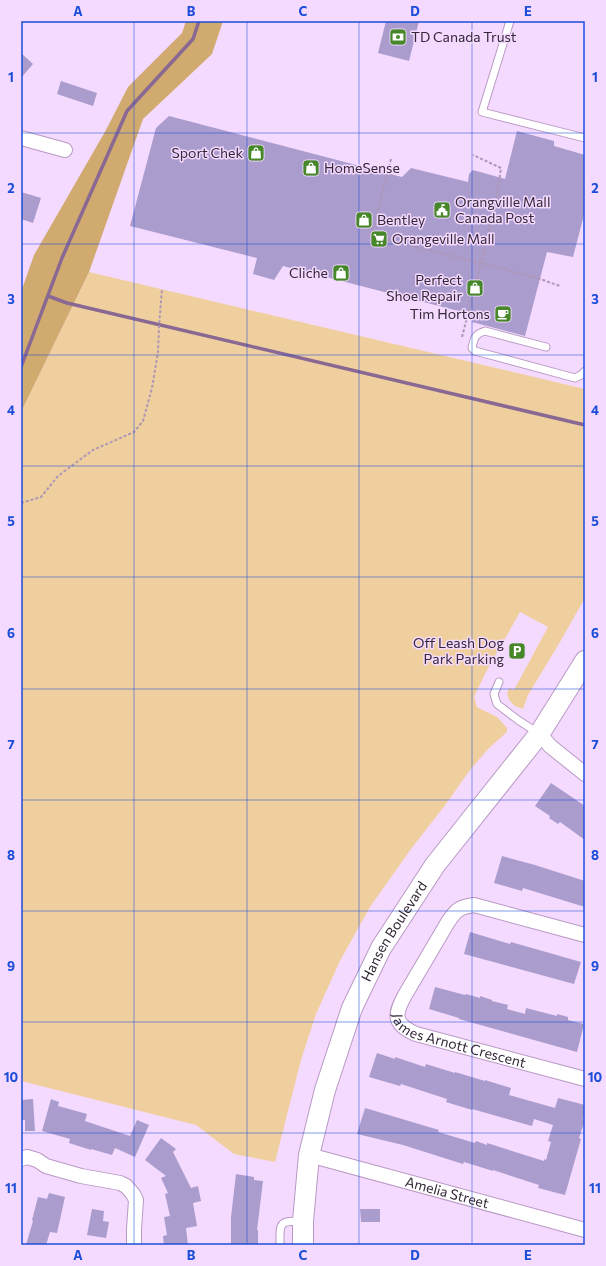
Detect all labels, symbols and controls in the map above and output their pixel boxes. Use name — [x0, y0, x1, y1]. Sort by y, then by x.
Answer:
text: A — [73, 3, 83, 19]
text: B — [187, 3, 196, 19]
text: C — [299, 3, 308, 19]
text: D — [410, 3, 420, 19]
text: E — [524, 3, 532, 19]
bank icon: TD Canada Trust — [388, 27, 408, 47]
place label: TD Canada Trust — [411, 28, 517, 45]
text: 1 — [8, 69, 14, 85]
text: 1 — [592, 69, 598, 85]
shop icon: Sport Chek — [246, 143, 266, 163]
place label: Sport Chek — [172, 144, 243, 161]
shop icon: HomeSense — [301, 158, 321, 178]
place label: HomeSense — [324, 159, 400, 176]
text: 2 — [7, 180, 15, 196]
text: 2 — [591, 180, 599, 196]
place label: Orangville Mall Canada Post — [455, 193, 550, 226]
public building icon: Orangville Mall Canada Post — [432, 200, 452, 220]
shop icon: Bentley — [354, 210, 374, 230]
place label: Bentley — [377, 211, 425, 228]
supermarket icon: Orangeville Mall — [369, 229, 389, 249]
place label: Orangeville Mall — [392, 230, 495, 247]
shop icon: Cliche — [331, 263, 351, 283]
place label: Cliche — [289, 264, 328, 281]
place label: Perfect Shoe Repair — [386, 271, 462, 304]
shop icon: Perfect Shoe Repair — [465, 278, 485, 298]
text: 3 — [7, 291, 15, 307]
text: 3 — [591, 291, 599, 307]
cafe icon: Tim Hortons — [493, 304, 513, 324]
place label: Tim Hortons — [410, 305, 490, 322]
text: 4 — [7, 402, 15, 418]
text: 4 — [591, 402, 599, 418]
text: 5 — [7, 513, 15, 529]
text: 5 — [591, 513, 599, 529]
text: 6 — [7, 625, 15, 641]
text: 6 — [591, 625, 599, 641]
place label: Off Leash Dog Park Parking — [413, 634, 504, 667]
parking icon: Off Leash Dog Park Parking — [507, 641, 527, 661]
text: 7 — [7, 736, 15, 752]
text: 7 — [591, 736, 599, 752]
text: 8 — [7, 847, 15, 863]
text: 8 — [591, 847, 599, 863]
street label: Hansen Boulevard — [357, 878, 430, 984]
text: 9 — [7, 958, 15, 974]
text: 9 — [591, 958, 599, 974]
street label: James Arnott Crescent — [389, 1014, 528, 1071]
text: 10 — [4, 1069, 19, 1085]
text: 10 — [588, 1069, 603, 1085]
street label: Amelia Street — [403, 1173, 491, 1212]
text: 11 — [5, 1180, 17, 1196]
text: 11 — [589, 1180, 601, 1196]
text: A — [73, 1247, 83, 1263]
text: B — [187, 1247, 196, 1263]
text: C — [299, 1247, 308, 1263]
text: D — [410, 1247, 420, 1263]
text: E — [524, 1247, 532, 1263]

